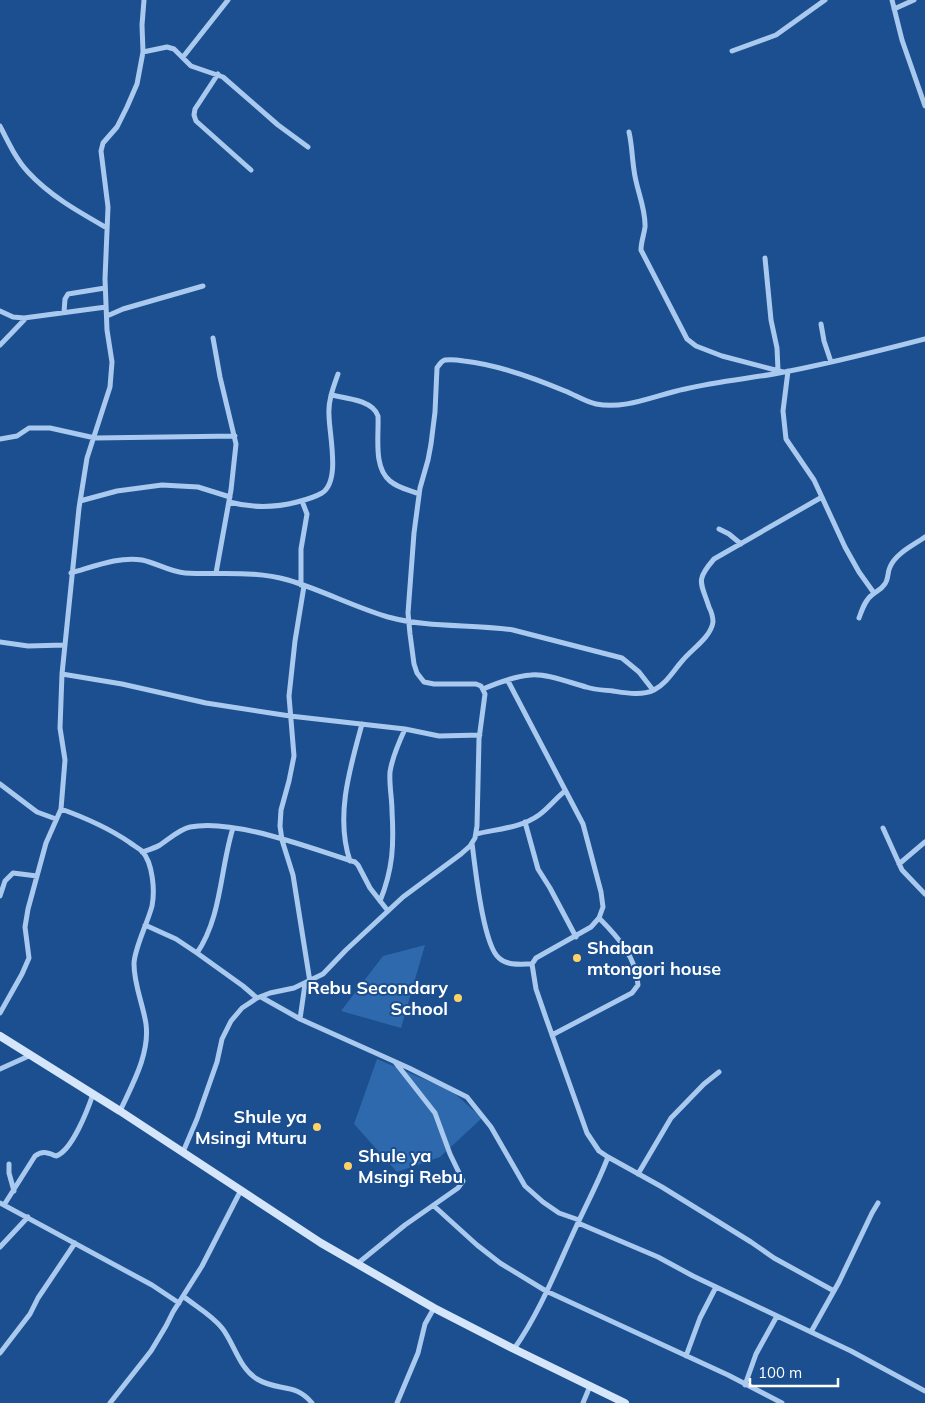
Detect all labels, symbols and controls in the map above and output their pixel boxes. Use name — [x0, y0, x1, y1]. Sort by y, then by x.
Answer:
place label: Shaban mtongori house — [587, 936, 721, 980]
marker: Shaban mtongori house — [571, 952, 583, 964]
place label: Rebu Secondary School — [307, 976, 448, 1020]
marker: Rebu Secondary School — [452, 992, 464, 1004]
place label: Shule ya Msingi Mturu — [195, 1105, 307, 1149]
marker: Shule ya Msingi Mturu — [311, 1121, 323, 1133]
place label: Shule ya Msingi Rebu — [358, 1144, 463, 1188]
marker: Shule ya Msingi Rebu — [342, 1160, 354, 1172]
scale bar — [750, 1356, 838, 1388]
text: 100 m — [758, 1363, 802, 1382]

